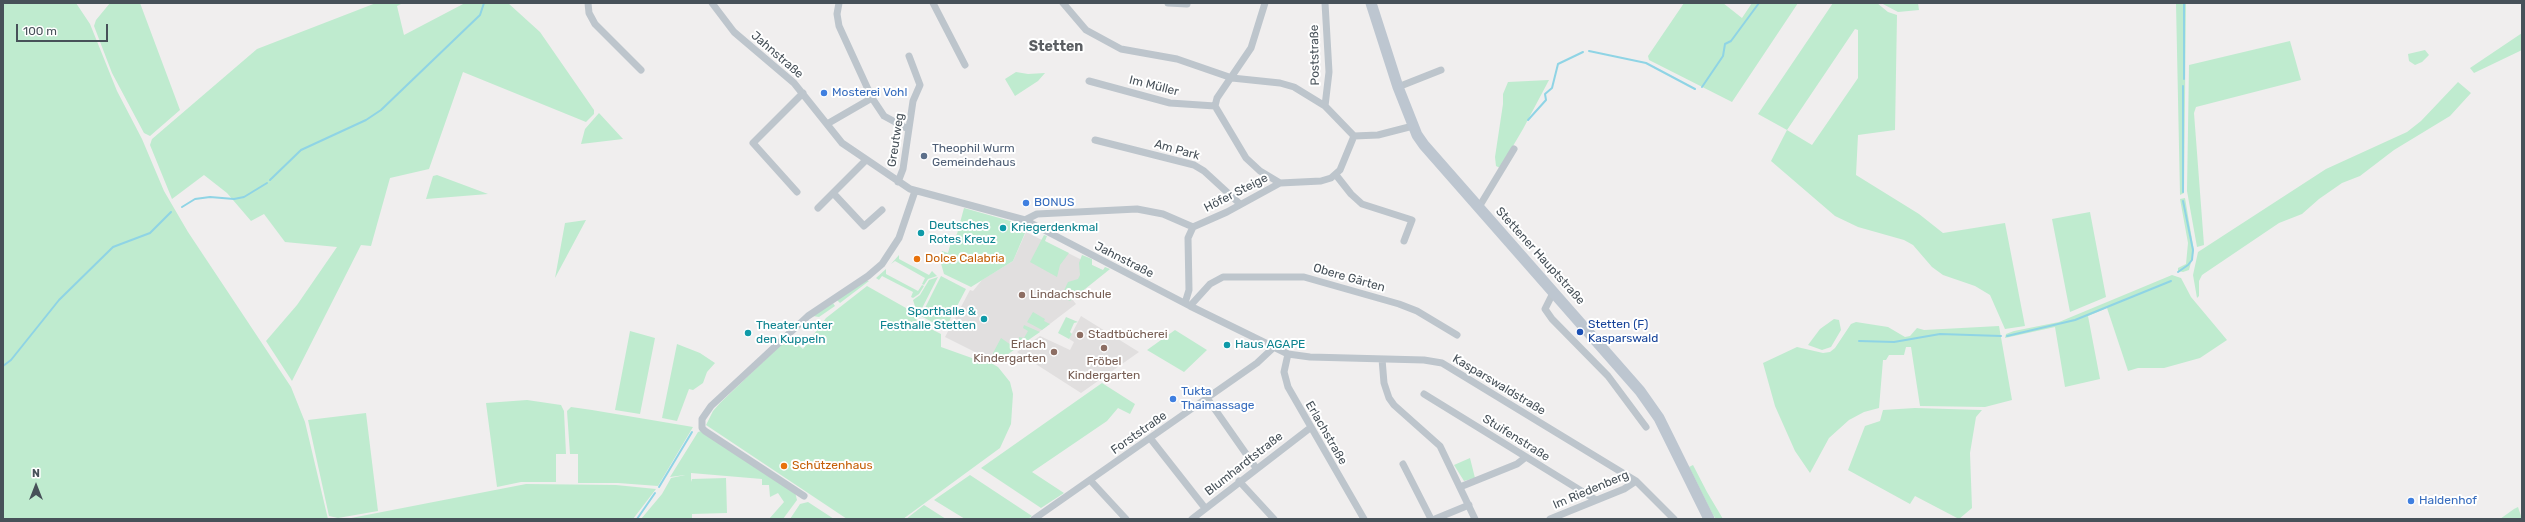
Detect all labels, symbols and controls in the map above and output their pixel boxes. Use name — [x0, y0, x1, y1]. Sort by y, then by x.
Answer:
scale bar — [18, 16, 110, 42]
text: 100 m — [23, 24, 57, 38]
street label: Poststraße — [1307, 24, 1323, 86]
street label: Jahnstraße — [748, 28, 806, 82]
district label: Stetten — [1029, 39, 1083, 55]
street label: Im Müller — [1128, 73, 1180, 99]
place label: Mosterei Vohl — [832, 86, 907, 100]
marker: Mosterei Vohl — [819, 88, 829, 98]
street label: Greutweg — [885, 112, 907, 168]
street label: Am Park — [1153, 137, 1201, 163]
place label: Theophil Wurm Gemeindehaus — [932, 142, 1016, 170]
marker: Theophil Wurm Gemeindehaus — [919, 151, 929, 161]
street label: Höfer Steige — [1202, 171, 1270, 215]
place label: BONUS — [1034, 196, 1074, 210]
marker: BONUS — [1021, 198, 1031, 208]
street label: Stettener Hauptstraße — [1492, 204, 1588, 308]
place label: Deutsches Rotes Kreuz — [929, 219, 996, 247]
place label: Kriegerdenkmal — [1011, 221, 1098, 235]
marker: Kriegerdenkmal — [998, 223, 1008, 233]
marker: Deutsches Rotes Kreuz — [916, 228, 926, 238]
street label: Jahnstraße — [1092, 239, 1156, 281]
place label: Dolce Calabria — [925, 252, 1005, 266]
marker: Dolce Calabria — [912, 254, 922, 264]
street label: Obere Gärten — [1311, 261, 1387, 295]
place label: Lindachschule — [1030, 288, 1112, 302]
marker: Lindachschule — [1017, 290, 1027, 300]
place label: Sporthalle & Festhalle Stetten — [880, 305, 976, 333]
marker: Sporthalle & Festhalle Stetten — [979, 314, 989, 324]
place label: Stetten (F) Kasparswald — [1588, 318, 1658, 346]
place label: Theater unter den Kuppeln — [756, 319, 833, 347]
marker: Stetten (F) Kasparswald — [1575, 327, 1585, 337]
marker: Theater unter den Kuppeln — [743, 328, 753, 338]
place label: Stadtbücherei — [1088, 328, 1168, 342]
marker: Stadtbücherei — [1075, 330, 1085, 340]
place label: Erlach Kindergarten — [973, 338, 1046, 366]
place label: Haus AGAPE — [1235, 338, 1305, 352]
marker: Haus AGAPE — [1222, 340, 1232, 350]
marker: Fröbel Kindergarten — [1099, 343, 1109, 353]
marker: Erlach Kindergarten — [1049, 347, 1059, 357]
street label: Kasparswaldstraße — [1450, 352, 1548, 418]
place label: Fröbel Kindergarten — [1068, 355, 1140, 383]
place label: Tukta Thaimassage — [1181, 385, 1255, 413]
marker: Tukta Thaimassage — [1168, 394, 1178, 404]
street label: Erlachstraße — [1302, 399, 1350, 467]
street label: Forststraße — [1108, 409, 1170, 457]
street label: Stuifenstraße — [1480, 412, 1552, 464]
street label: Blumhardtstraße — [1202, 429, 1286, 499]
place label: Schützenhaus — [792, 459, 873, 473]
marker: Schützenhaus — [779, 461, 789, 471]
north arrow — [16, 466, 56, 506]
text: N — [32, 467, 40, 480]
street label: Im Riedenberg — [1551, 468, 1631, 512]
place label: Haldenhof — [2419, 494, 2477, 508]
marker: Haldenhof — [2406, 496, 2416, 506]

